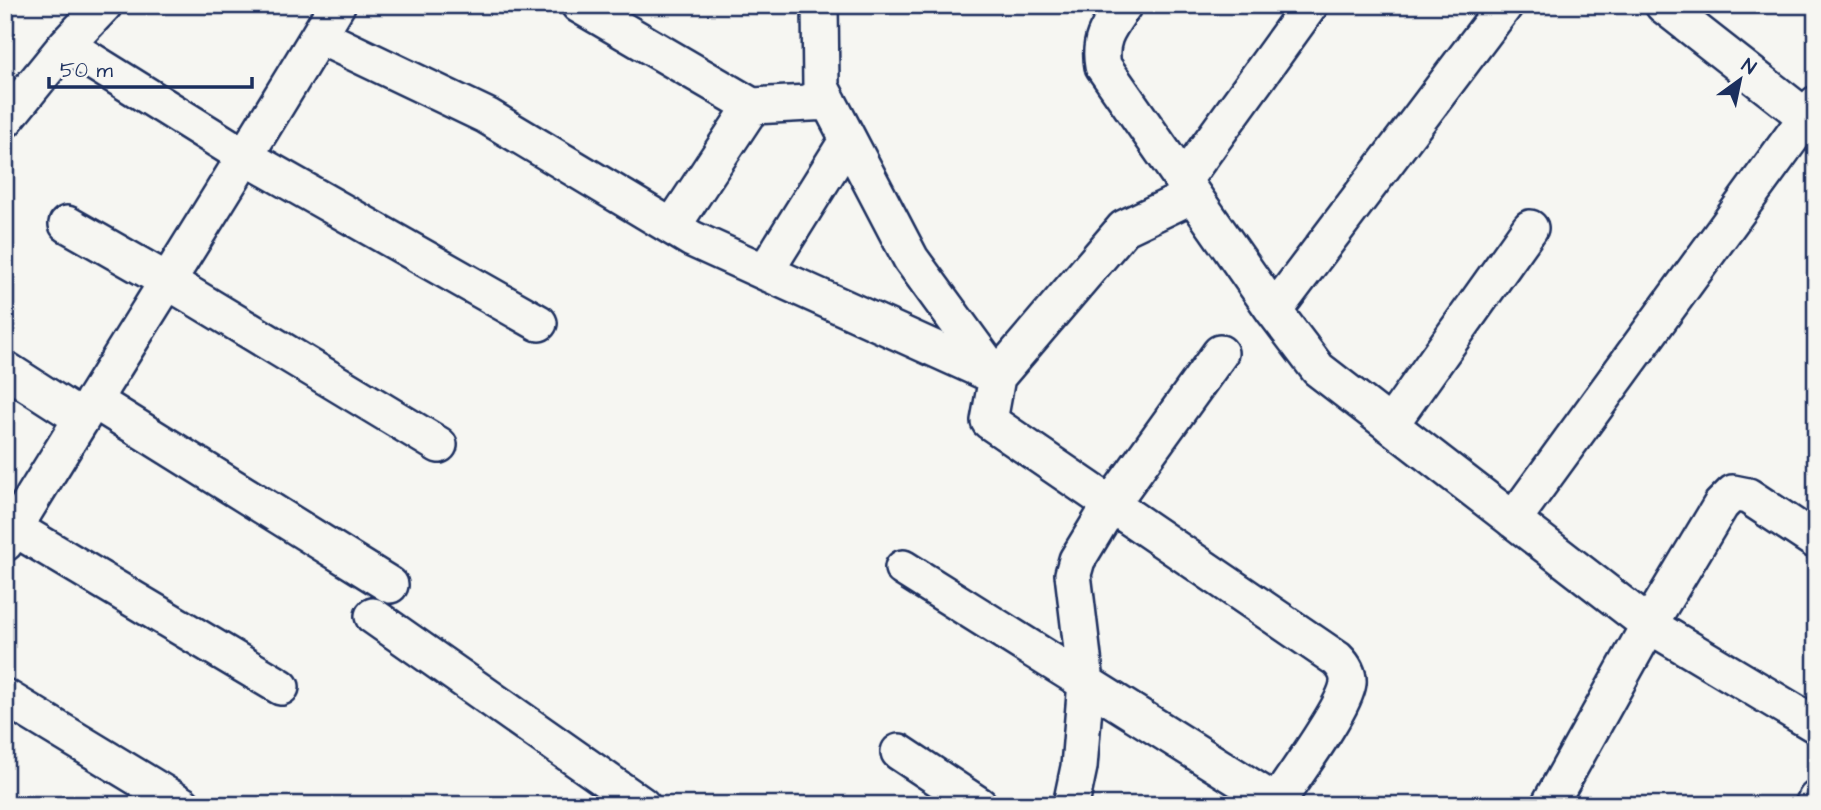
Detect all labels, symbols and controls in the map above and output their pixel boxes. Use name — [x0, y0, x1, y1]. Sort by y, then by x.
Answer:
scale bar — [49, 46, 252, 90]
north arrow — [1706, 46, 1776, 116]
text: N — [1736, 52, 1761, 82]
text: 50 m — [60, 56, 114, 85]

